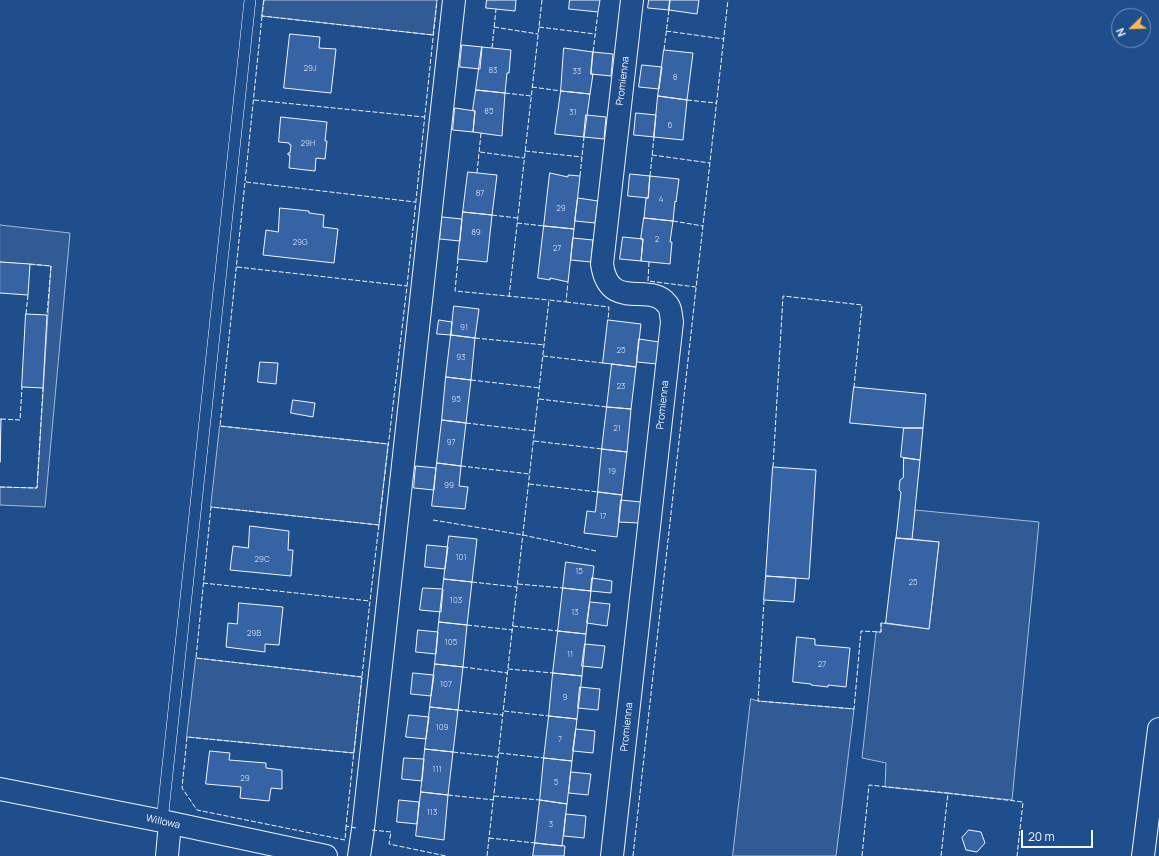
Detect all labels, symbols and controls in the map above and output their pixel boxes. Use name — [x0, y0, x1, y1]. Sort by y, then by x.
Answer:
north arrow — [1111, 8, 1151, 48]
text: N — [1112, 26, 1129, 39]
street label: Promienna — [614, 56, 632, 106]
house number: 29J — [303, 64, 317, 74]
house number: 83 — [488, 66, 498, 76]
house number: 33 — [573, 67, 581, 77]
house number: 8 — [673, 73, 677, 83]
house number: 85 — [484, 107, 494, 117]
house number: 31 — [569, 108, 577, 118]
house number: 6 — [668, 121, 672, 131]
house number: 29H — [301, 139, 315, 149]
house number: 87 — [476, 189, 484, 199]
house number: 4 — [659, 195, 663, 205]
house number: 29 — [556, 204, 566, 214]
house number: 89 — [471, 228, 481, 238]
house number: 2 — [655, 235, 659, 245]
house number: 29G — [292, 238, 308, 248]
house number: 27 — [553, 244, 561, 254]
house number: 91 — [460, 323, 468, 333]
house number: 25 — [616, 346, 626, 356]
house number: 93 — [456, 353, 466, 363]
street label: Promienna — [654, 380, 672, 430]
house number: 23 — [617, 382, 625, 392]
house number: 95 — [451, 395, 461, 405]
house number: 21 — [613, 424, 621, 434]
house number: 97 — [447, 438, 455, 448]
house number: 19 — [608, 467, 616, 477]
house number: 99 — [444, 481, 454, 491]
house number: 17 — [599, 512, 607, 522]
house number: 101 — [455, 553, 467, 563]
house number: 29C — [254, 555, 270, 565]
house number: 15 — [575, 567, 583, 577]
house number: 25 — [908, 578, 918, 588]
house number: 103 — [450, 596, 462, 606]
house number: 13 — [571, 608, 579, 618]
house number: 29B — [247, 629, 261, 639]
house number: 105 — [445, 638, 457, 648]
house number: 11 — [567, 650, 573, 660]
house number: 27 — [818, 660, 826, 670]
house number: 107 — [440, 680, 452, 690]
house number: 9 — [563, 693, 567, 703]
street label: Promienna — [618, 702, 636, 752]
house number: 109 — [436, 723, 448, 733]
house number: 7 — [558, 735, 562, 745]
house number: 111 — [432, 765, 442, 775]
house number: 29 — [240, 774, 250, 784]
house number: 5 — [554, 778, 558, 788]
house number: 113 — [427, 808, 437, 818]
street label: Willowa — [145, 813, 181, 831]
house number: 3 — [549, 820, 553, 830]
scale bar — [1023, 822, 1095, 848]
text: 20 m — [1028, 828, 1055, 845]

